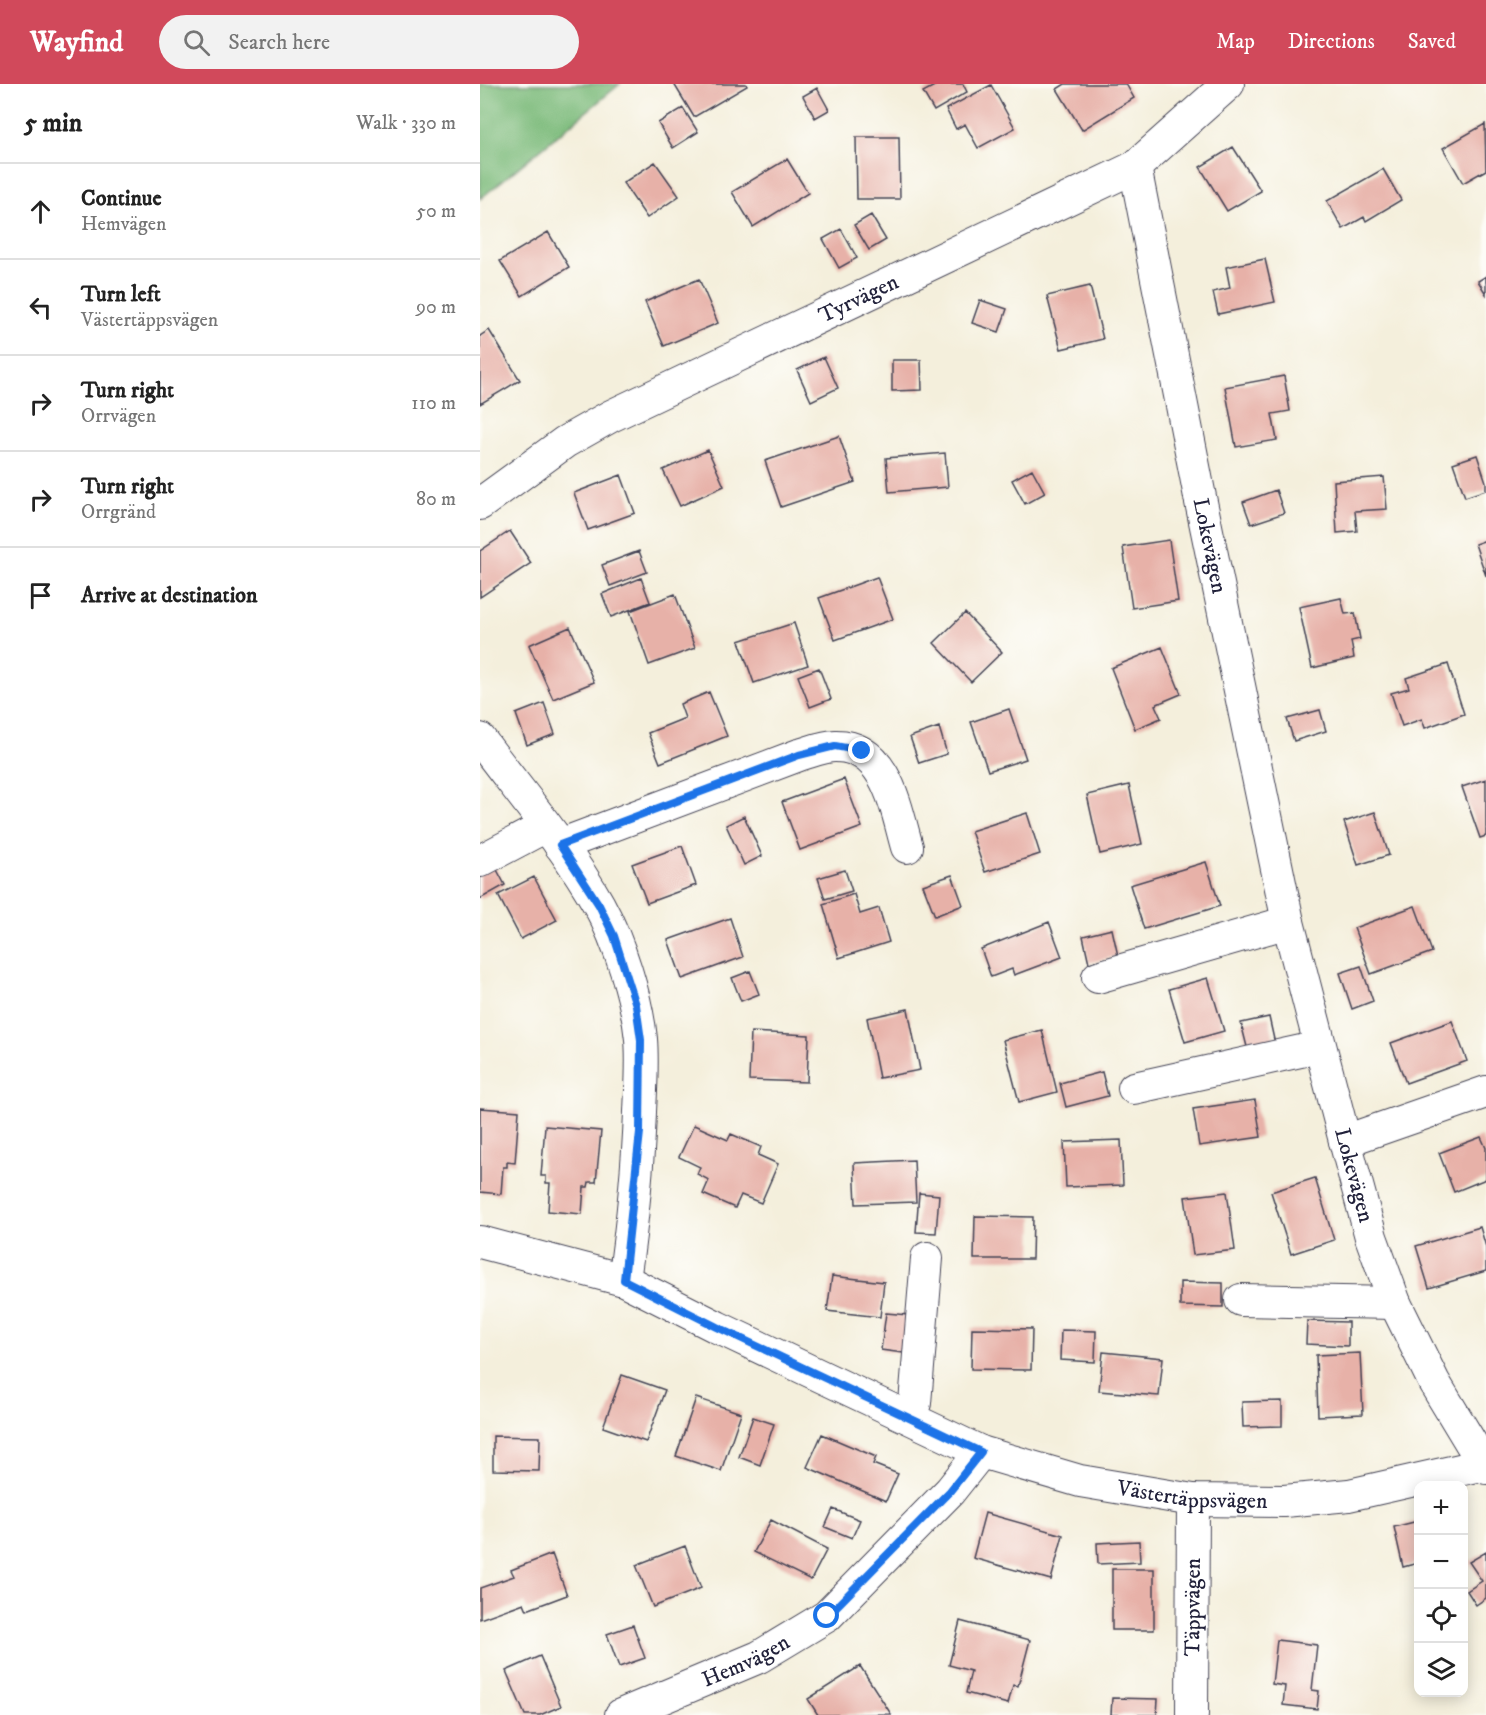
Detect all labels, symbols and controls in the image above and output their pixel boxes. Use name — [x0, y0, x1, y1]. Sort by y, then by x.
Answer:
search box — [159, 15, 579, 69]
text: Wayfind — [30, 25, 123, 60]
icon: search — [180, 26, 213, 59]
text: Search here — [228, 29, 330, 56]
text: Map — [1216, 29, 1255, 55]
text: Directions — [1288, 29, 1375, 55]
text: Saved — [1408, 29, 1456, 55]
text: 5 min — [24, 107, 82, 140]
text: Walk · 330 m — [356, 111, 456, 136]
text: Continue — [81, 185, 162, 212]
icon: ahead — [24, 195, 57, 228]
text: 50 m — [416, 199, 456, 224]
text: Hemvägen — [81, 212, 166, 237]
street label: Tyrvägen — [814, 268, 903, 329]
text: Turn left — [81, 281, 161, 308]
icon: left — [24, 291, 57, 324]
text: 90 m — [416, 295, 456, 320]
text: Västertäppsvägen — [81, 308, 218, 333]
text: Turn right — [81, 377, 174, 404]
icon: right — [24, 387, 57, 420]
text: 110 m — [411, 391, 456, 416]
text: Orrvägen — [81, 404, 156, 429]
text: Turn right — [81, 473, 174, 500]
icon: right — [24, 483, 57, 516]
text: 80 m — [416, 487, 456, 512]
street label: Lokevägen — [1187, 496, 1233, 596]
text: Orrgränd — [81, 500, 156, 525]
icon: arrive — [24, 579, 57, 612]
text: Arrive at destination — [81, 582, 258, 609]
route end — [848, 737, 874, 763]
street label: Lokevägen — [1329, 1125, 1380, 1226]
street label: Västertäppsvägen — [1114, 1474, 1268, 1514]
map controls — [1414, 1481, 1468, 1697]
button: + — [1414, 1481, 1468, 1535]
button: − — [1414, 1535, 1468, 1589]
street label: Täppvägen — [1179, 1557, 1206, 1656]
button: locate — [1414, 1589, 1468, 1643]
route start — [813, 1602, 839, 1628]
street label: Hemvägen — [698, 1628, 795, 1693]
button: layers — [1414, 1643, 1468, 1697]

